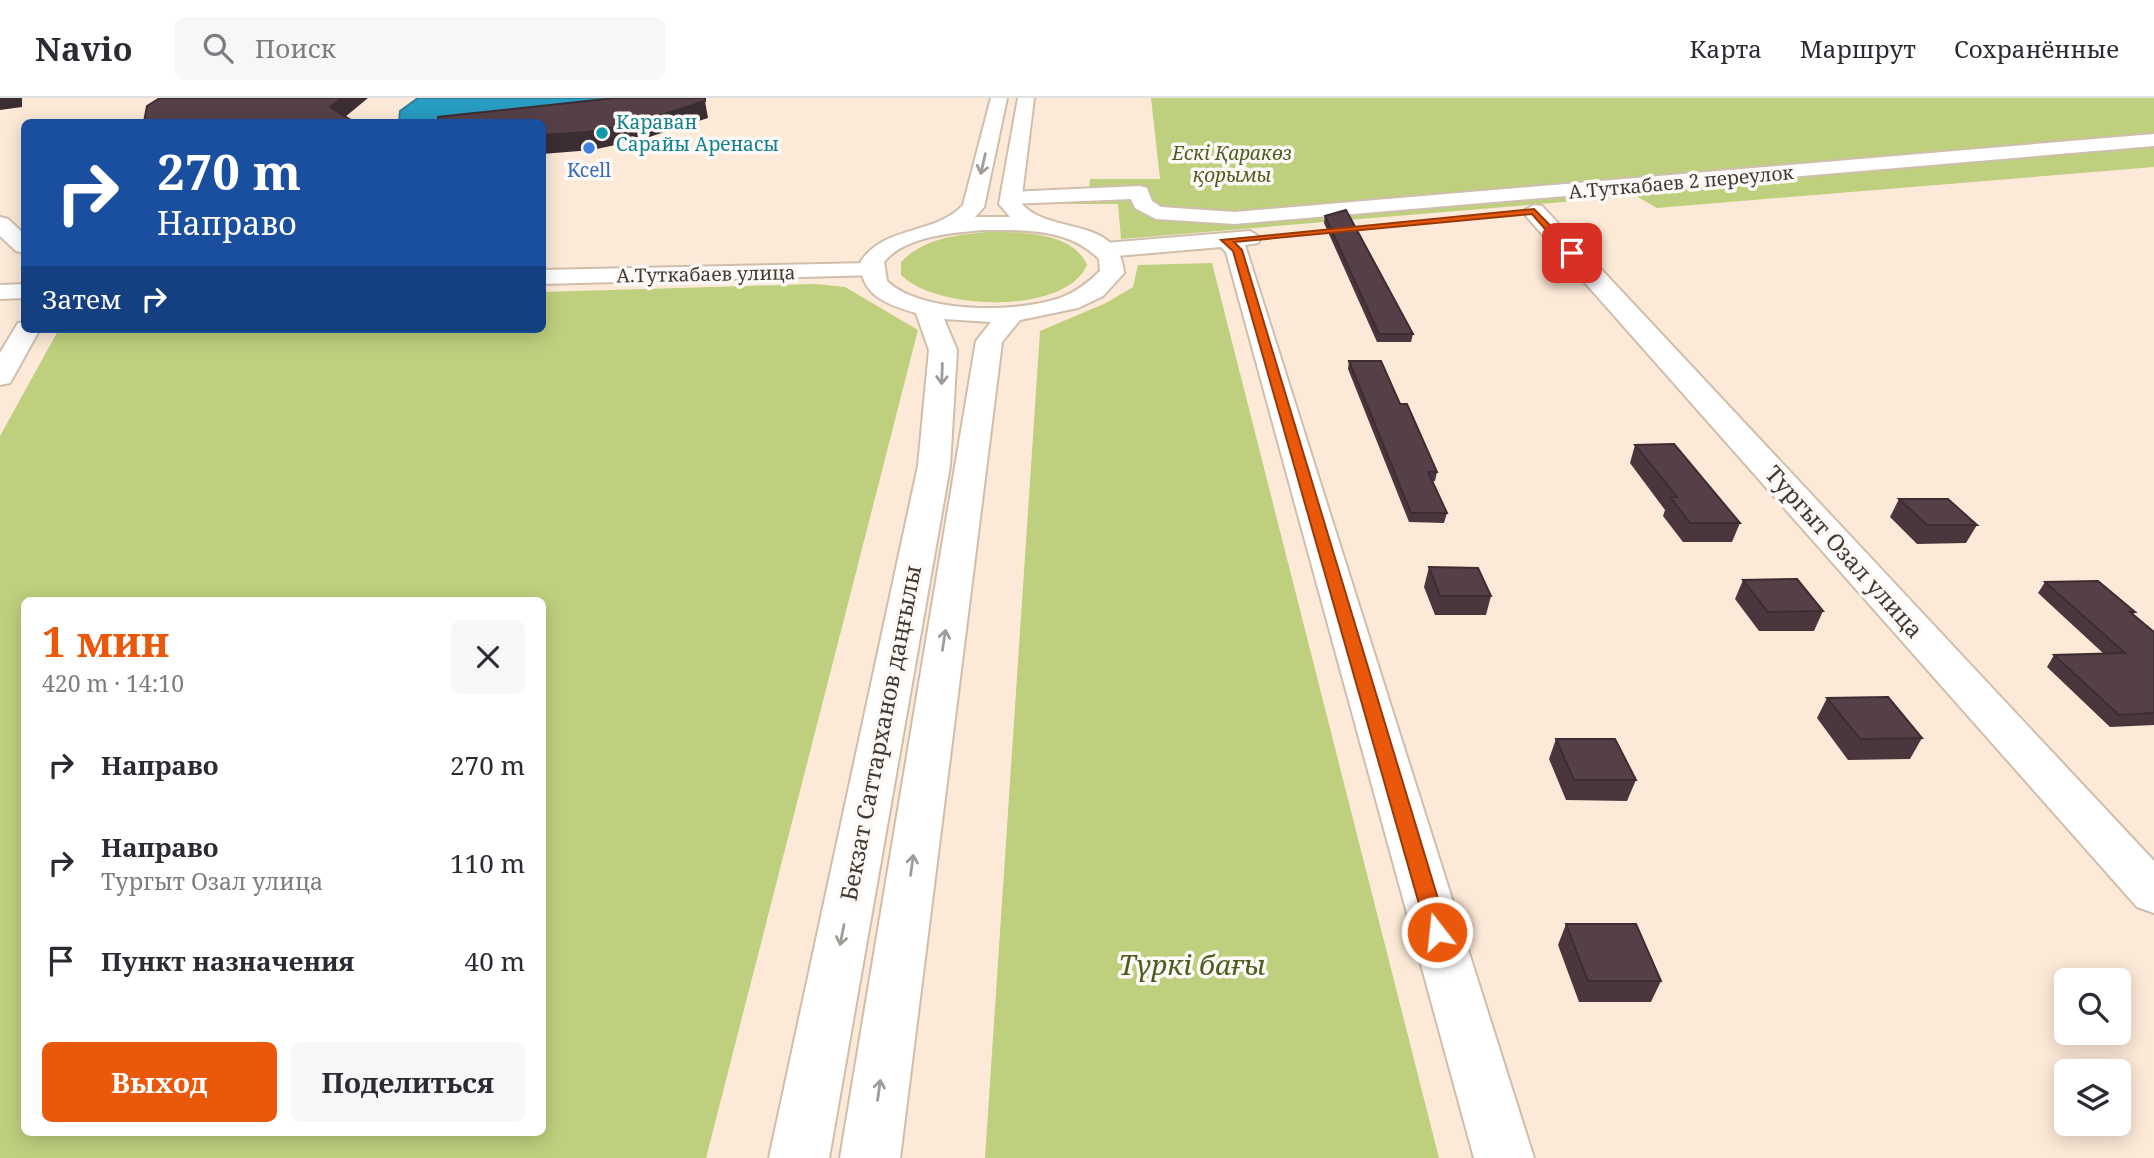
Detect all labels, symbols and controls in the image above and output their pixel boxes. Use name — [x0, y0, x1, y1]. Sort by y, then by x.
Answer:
search box — [175, 17, 665, 80]
text: Navio — [35, 26, 133, 71]
icon: search — [199, 29, 237, 67]
text: Поиск — [255, 30, 336, 66]
text: Карта — [1690, 32, 1762, 65]
text: Маршрут — [1800, 32, 1916, 65]
text: Сохранённые — [1954, 32, 2119, 65]
place label: Караван Сарайы Аренасы — [616, 109, 779, 157]
marker: Караван Сарайы Аренасы — [594, 125, 610, 141]
text: 270 m — [157, 138, 301, 204]
marker: Kcell — [581, 140, 597, 156]
park label: Ескі Қаракөз қорымы — [1171, 140, 1292, 188]
icon: right — [42, 147, 133, 238]
one-way arrow — [976, 152, 989, 175]
place label: Kcell — [567, 157, 611, 183]
street label: А.Туткабаев 2 переулок — [1567, 159, 1795, 205]
text: Направо — [157, 201, 297, 244]
pin — [1542, 223, 1602, 283]
icon: arrive — [1553, 234, 1591, 272]
street label: А.Туткабаев улица — [616, 259, 796, 289]
icon: right — [135, 280, 173, 318]
text: Затем — [42, 281, 121, 317]
one-way arrow — [936, 362, 949, 385]
street label: Тургыт Озал улица — [1759, 458, 1931, 645]
street label: Бекзат Саттарханов даңғылы — [832, 562, 928, 903]
text: 1 мин — [42, 612, 169, 669]
button: close — [451, 620, 525, 694]
one-way arrow — [938, 629, 951, 652]
text: 420 m · 14:10 — [42, 667, 184, 699]
icon: right — [42, 746, 80, 784]
text: Направо — [101, 747, 219, 783]
text: 270 m — [450, 747, 525, 783]
text: Направо — [101, 829, 219, 865]
icon: right — [42, 844, 80, 882]
text: 110 m — [450, 845, 525, 881]
one-way arrow — [905, 854, 918, 877]
text: Тургыт Озал улица — [101, 865, 323, 897]
position arrow — [1400, 895, 1474, 969]
one-way arrow — [834, 923, 848, 946]
icon: arrive — [42, 942, 80, 980]
text: Пункт назначения — [101, 943, 354, 979]
text: 40 m — [465, 943, 525, 979]
park label: Түркі бағы — [1118, 945, 1266, 983]
map controls — [2054, 968, 2131, 1136]
button: search — [2054, 968, 2131, 1045]
button: Выход — [42, 1042, 277, 1122]
button: Поделиться — [291, 1042, 525, 1122]
button: layers — [2054, 1059, 2131, 1136]
one-way arrow — [873, 1080, 886, 1102]

